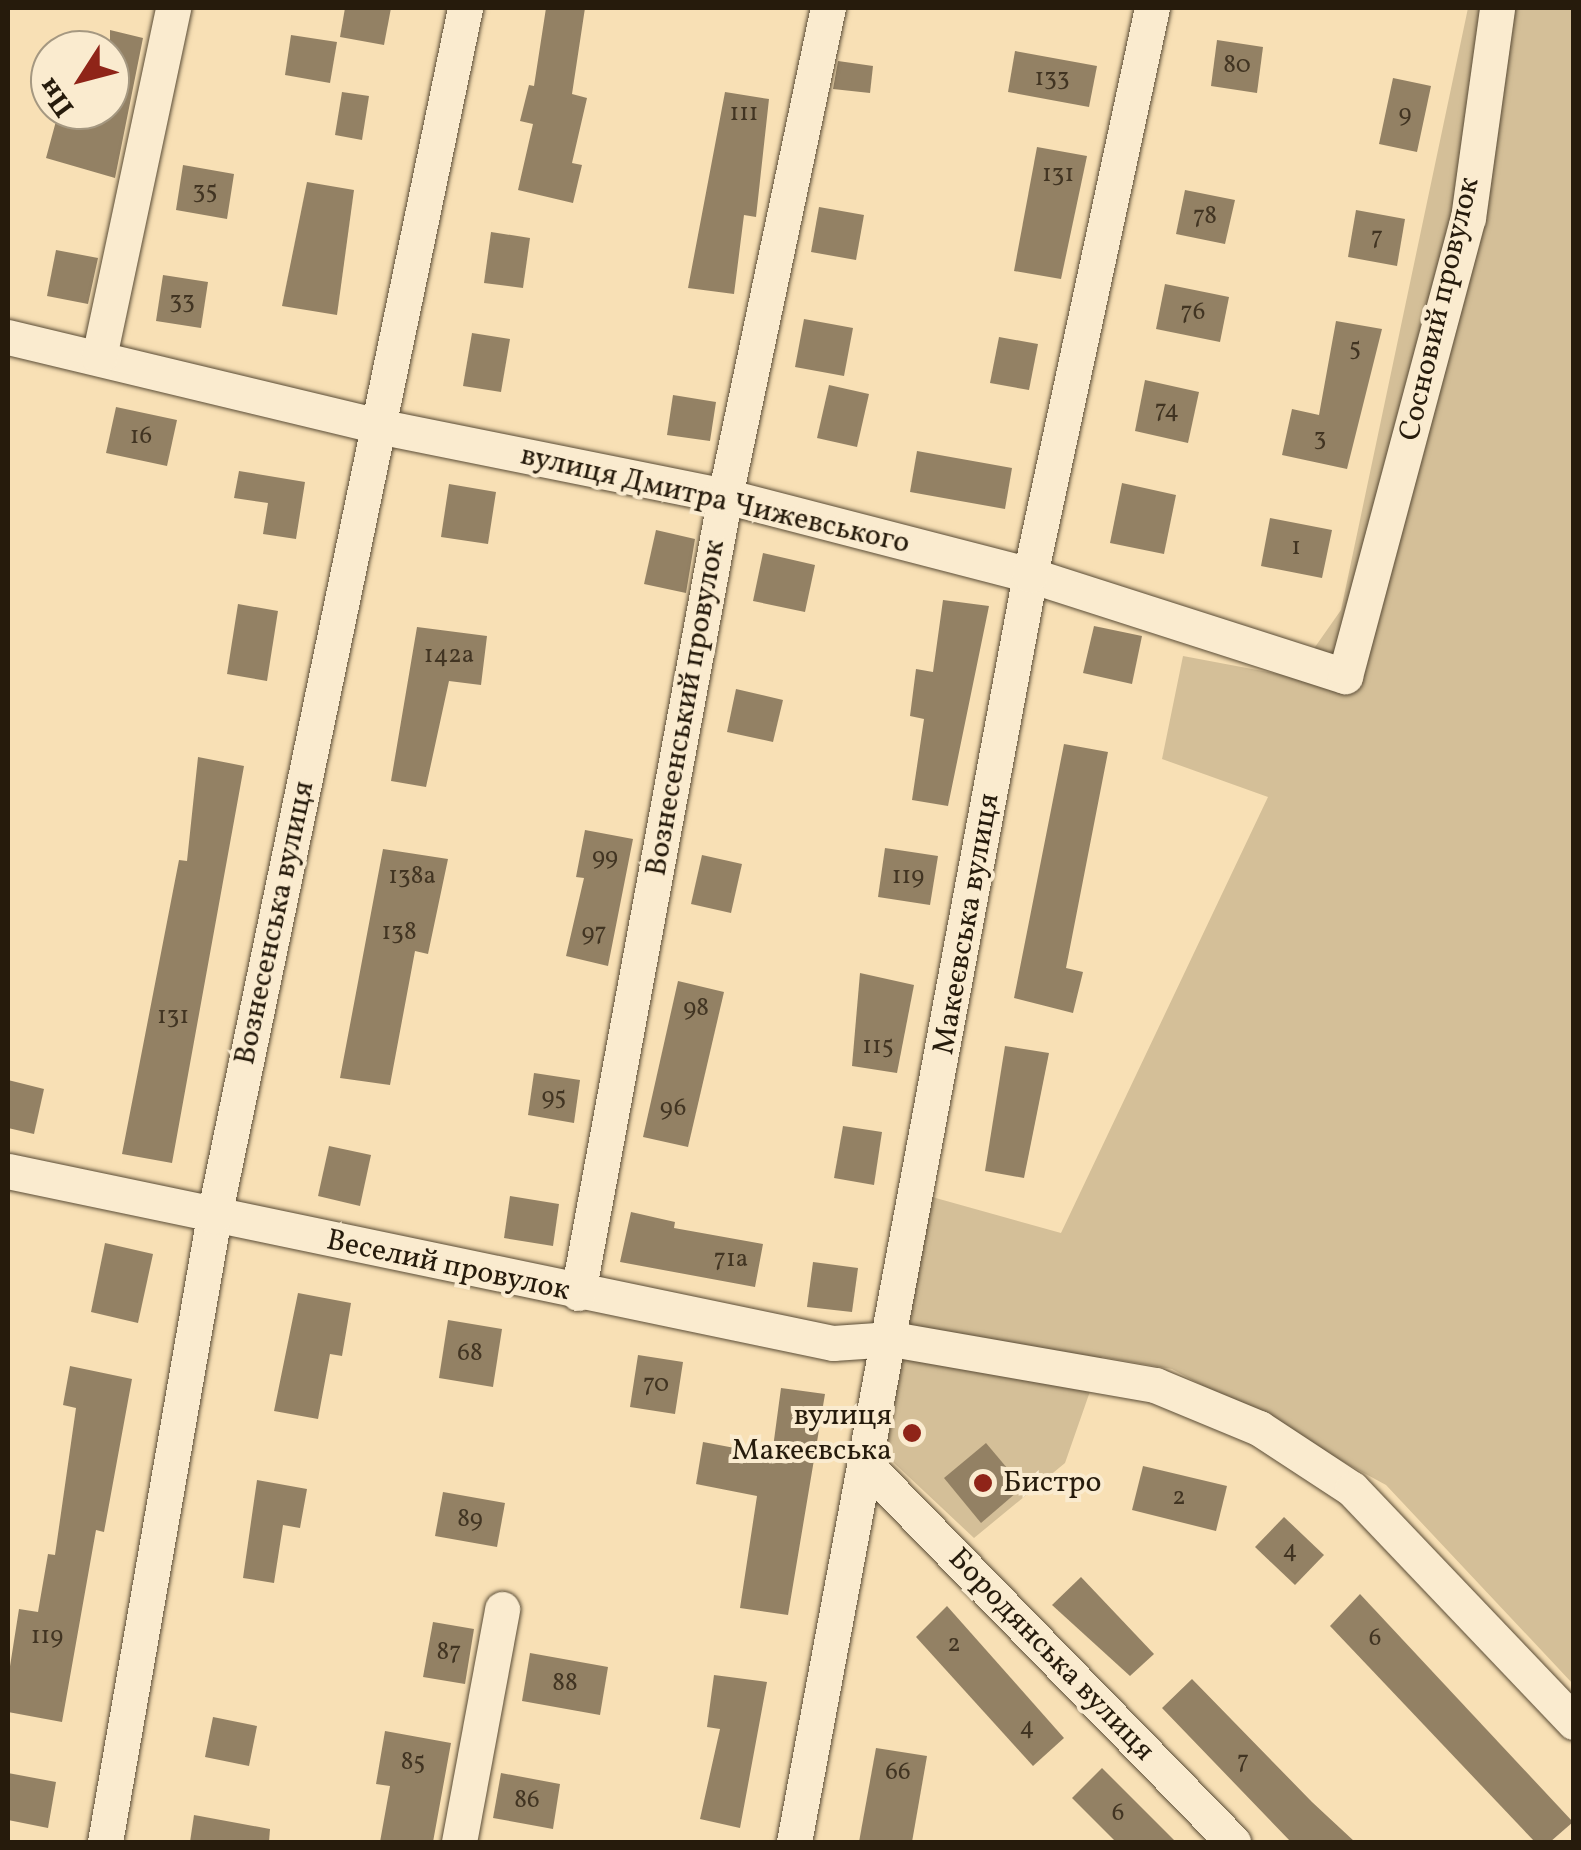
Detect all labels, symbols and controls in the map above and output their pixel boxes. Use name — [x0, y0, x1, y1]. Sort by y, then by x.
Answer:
north arrow — [30, 30, 130, 130]
house number: 80 — [1223, 51, 1251, 81]
house number: 133 — [1034, 64, 1070, 94]
text: Пн — [29, 69, 84, 124]
house number: 111 — [729, 99, 759, 129]
house number: 9 — [1399, 100, 1411, 130]
house number: 131 — [1042, 160, 1074, 190]
street label: Сосновий провулок — [1392, 174, 1488, 444]
house number: 35 — [193, 177, 217, 207]
house number: 78 — [1193, 202, 1217, 232]
house number: 7 — [1371, 223, 1383, 253]
house number: 33 — [169, 287, 195, 317]
house number: 76 — [1181, 298, 1205, 328]
house number: 5 — [1349, 334, 1361, 364]
house number: 74 — [1155, 396, 1179, 426]
house number: 16 — [130, 422, 152, 452]
house number: 3 — [1314, 424, 1326, 454]
street label: вулиця Дмитра Чижевського — [517, 438, 913, 562]
house number: 1 — [1291, 533, 1301, 563]
street label: Вознесенський провулок — [639, 537, 733, 879]
house number: 142а — [424, 641, 474, 671]
street label: Вознесенська вулиця — [227, 778, 323, 1068]
street label: Макеєвська вулиця — [926, 791, 1008, 1057]
house number: 99 — [592, 843, 618, 873]
house number: 138а — [388, 862, 436, 892]
house number: 119 — [892, 862, 924, 892]
house number: 138 — [381, 918, 417, 948]
house number: 97 — [581, 919, 607, 949]
house number: 98 — [683, 994, 709, 1024]
house number: 131 — [157, 1002, 189, 1032]
house number: 115 — [862, 1032, 894, 1062]
house number: 95 — [542, 1083, 566, 1113]
house number: 96 — [660, 1094, 686, 1124]
street label: Веселий провулок — [323, 1223, 573, 1309]
house number: 71а — [714, 1245, 748, 1275]
house number: 68 — [457, 1339, 483, 1369]
house number: 70 — [643, 1370, 669, 1400]
place label: вулиця Макеєвська — [732, 1398, 892, 1468]
marker: вулиця Макеєвська — [901, 1422, 923, 1444]
place label: Бистро — [1003, 1465, 1101, 1501]
marker: Бистро — [972, 1472, 994, 1494]
house number: 2 — [1172, 1483, 1186, 1513]
house number: 89 — [457, 1505, 483, 1535]
house number: 4 — [1283, 1536, 1297, 1566]
street label: Бородянська вулиця — [940, 1541, 1162, 1769]
house number: 119 — [31, 1622, 63, 1652]
house number: 6 — [1369, 1624, 1381, 1654]
house number: 2 — [947, 1630, 961, 1660]
house number: 87 — [437, 1638, 461, 1668]
house number: 88 — [552, 1669, 578, 1699]
house number: 4 — [1020, 1713, 1034, 1743]
house number: 7 — [1237, 1747, 1249, 1777]
house number: 85 — [401, 1748, 425, 1778]
house number: 66 — [885, 1758, 911, 1788]
house number: 86 — [514, 1786, 540, 1816]
house number: 6 — [1112, 1799, 1124, 1829]

